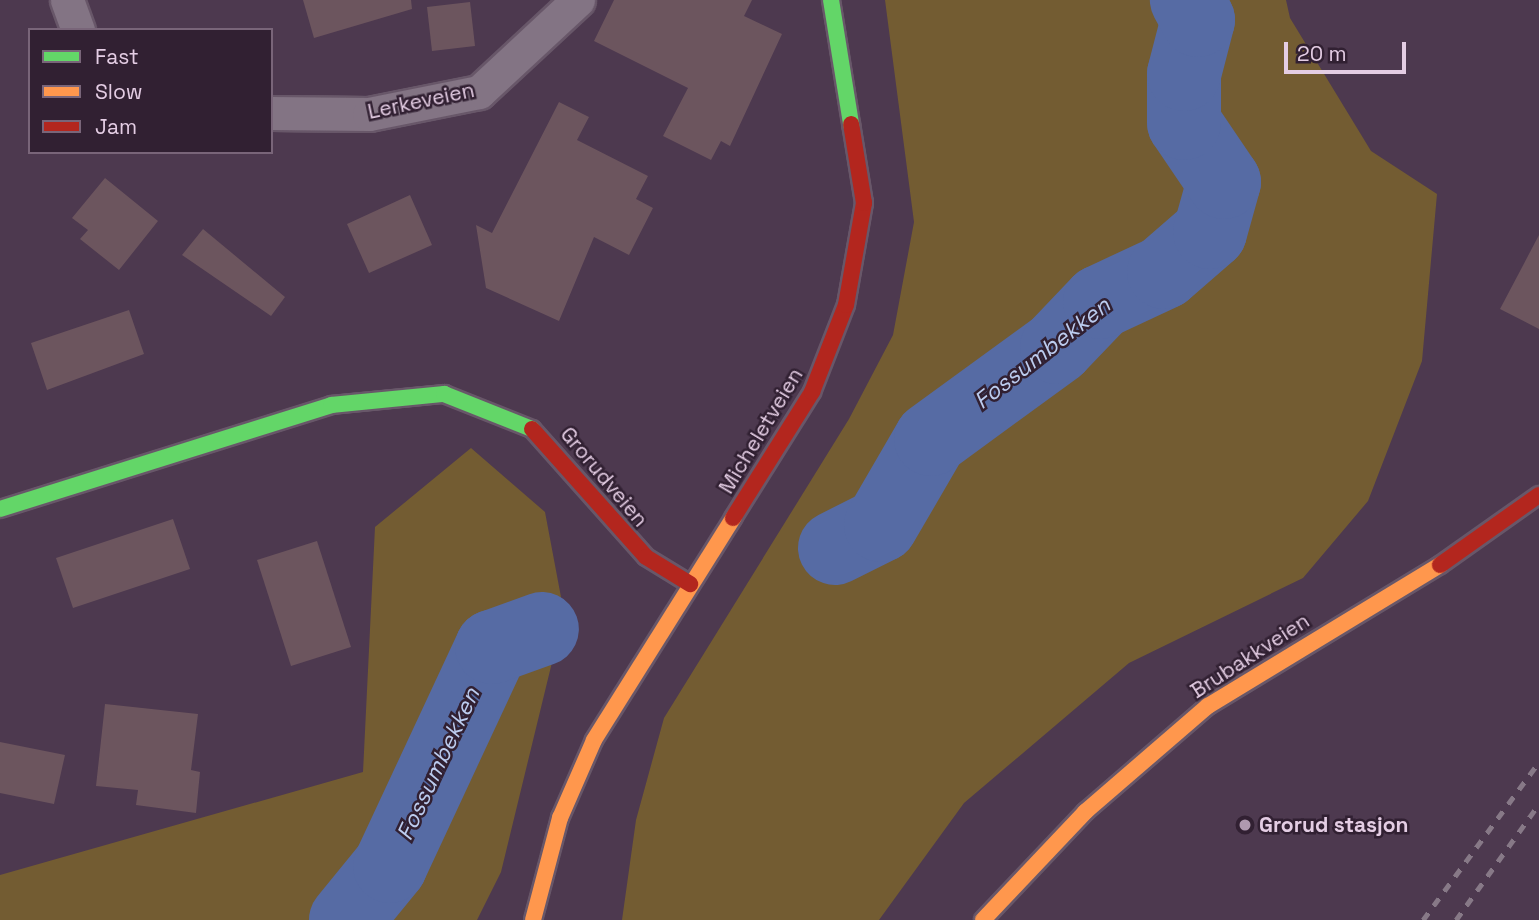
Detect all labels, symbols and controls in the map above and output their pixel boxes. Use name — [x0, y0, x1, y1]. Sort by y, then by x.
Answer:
legend — [28, 28, 273, 154]
scale bar — [1287, 28, 1410, 72]
text: 20 m — [1297, 40, 1347, 67]
text: Fast — [95, 43, 139, 70]
street label: Lerkeveien — [365, 77, 477, 125]
text: Slow — [95, 78, 143, 105]
text: Jam — [95, 113, 137, 140]
water label: Fossumbekken — [969, 291, 1115, 415]
street label: Micheletveien — [714, 364, 808, 498]
street label: Grorudveien — [555, 422, 653, 532]
street label: Brubakkveien — [1186, 608, 1314, 704]
water label: Fossumbekken — [391, 683, 485, 845]
place label: Grorud stasjon — [1259, 812, 1409, 838]
marker: Grorud stasjon — [1237, 817, 1253, 833]

